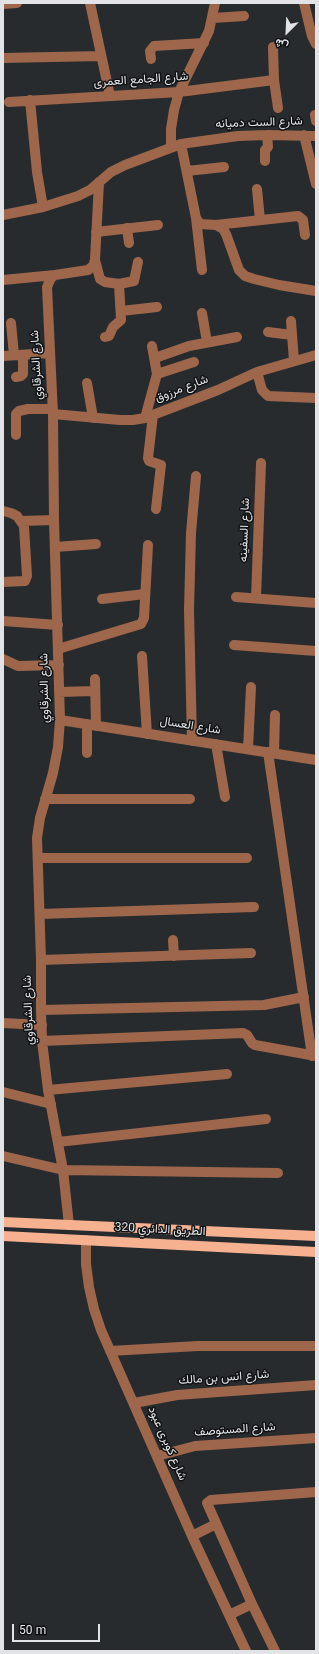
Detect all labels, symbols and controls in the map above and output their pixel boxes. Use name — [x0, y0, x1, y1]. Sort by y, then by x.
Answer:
north arrow — [267, 12, 307, 52]
text: ش — [272, 33, 291, 54]
street label: شارع الجامع العمرى — [93, 71, 189, 91]
street label: شارع الست دميانه — [215, 115, 303, 133]
street label: شارع الشرقاوي — [29, 330, 47, 400]
street label: شارع مرزوق — [153, 373, 211, 407]
street label: شارع السفينه — [238, 498, 254, 562]
street label: شارع الشرقاوي — [38, 653, 54, 723]
street label: شارع العسال — [159, 715, 221, 739]
street label: شارع الشرقاوي — [22, 975, 38, 1045]
street label: الطريق الدائري 320 — [114, 1221, 206, 1241]
street label: شارع انس بن مالك — [178, 1369, 270, 1389]
street label: شارع كوبرى عبود — [143, 1405, 189, 1483]
street label: شارع المستوصف — [194, 1421, 276, 1441]
scale bar — [14, 1616, 102, 1642]
text: 50 m — [19, 1622, 46, 1640]

